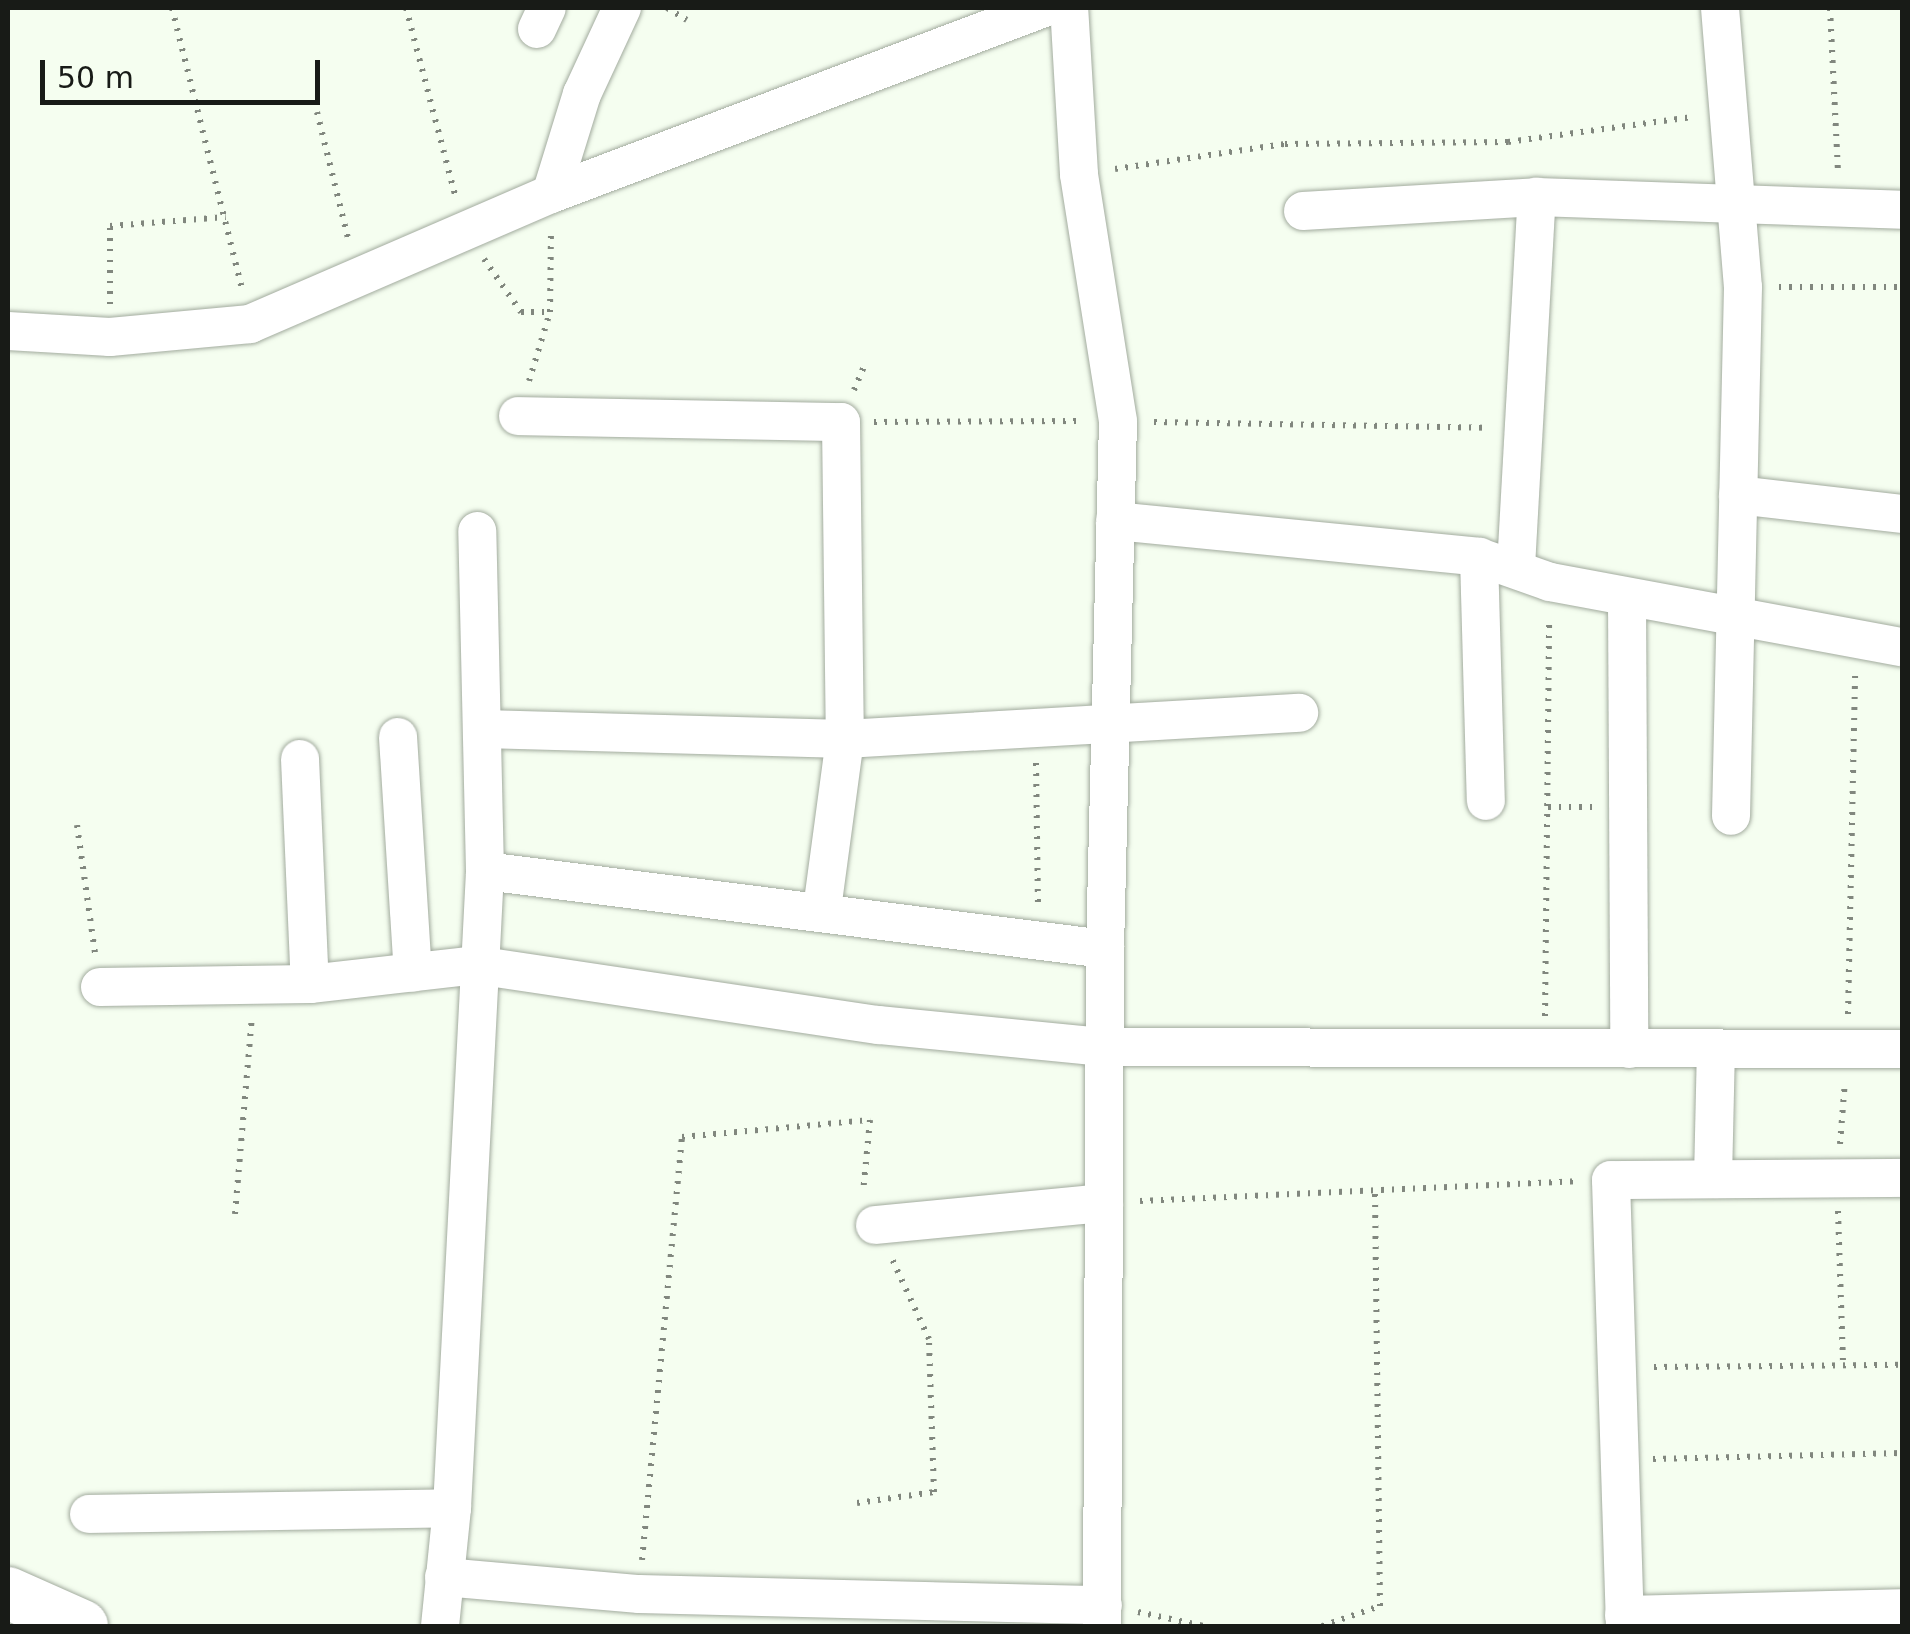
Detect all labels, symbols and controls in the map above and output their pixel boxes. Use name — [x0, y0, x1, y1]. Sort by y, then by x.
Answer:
scale bar — [45, 40, 325, 102]
text: 50 m — [57, 60, 134, 95]

